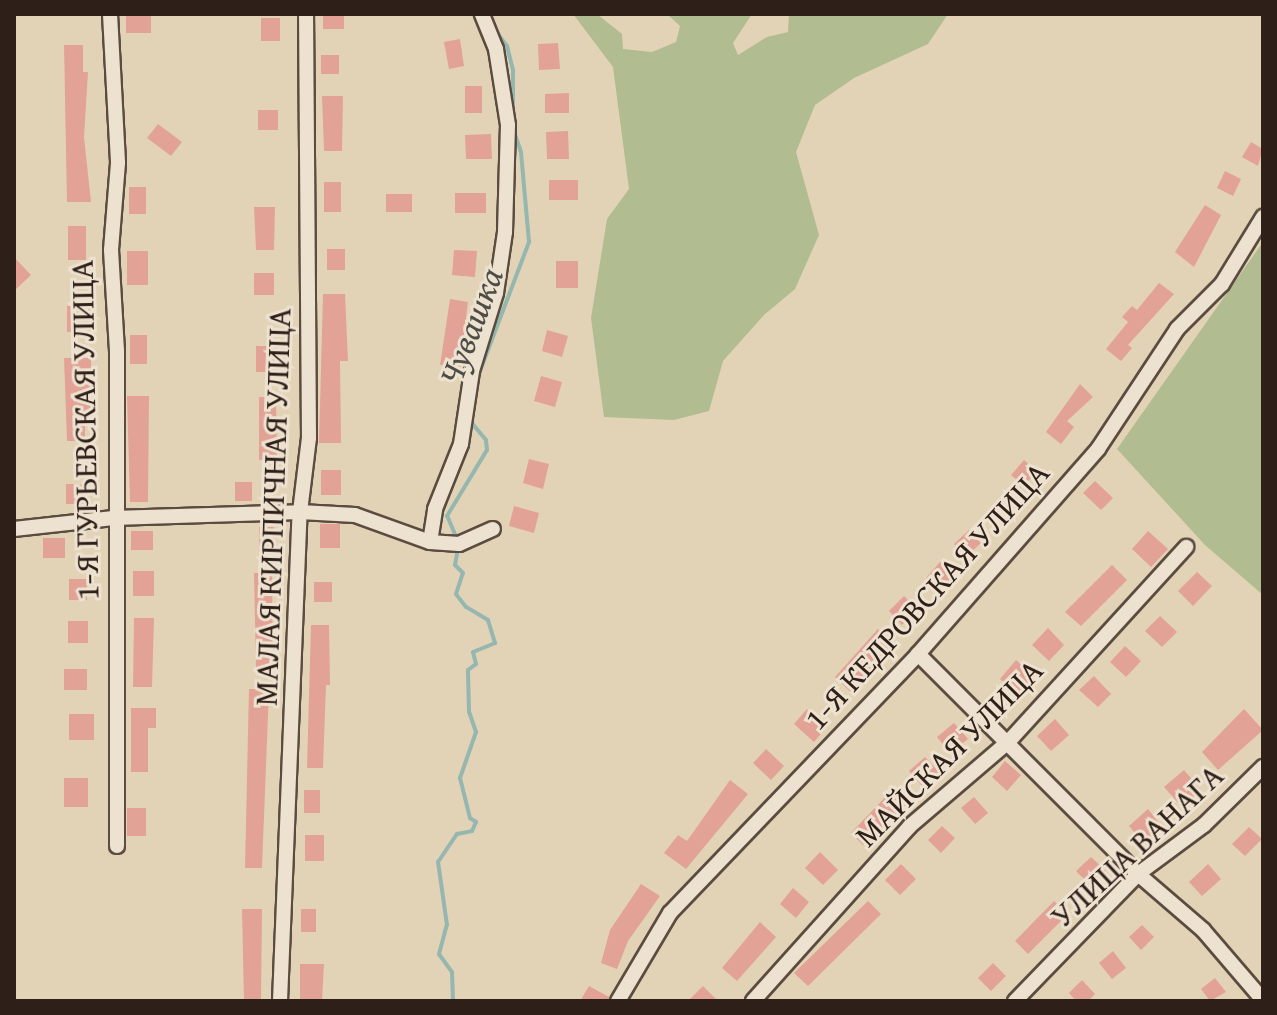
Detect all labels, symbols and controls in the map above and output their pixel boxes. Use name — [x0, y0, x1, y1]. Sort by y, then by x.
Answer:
street label: 1-Я ГУРЬЕВСКАЯ УЛИЦА — [63, 260, 107, 600]
water label: Чувашка — [429, 262, 511, 390]
street label: МАЛАЯ КИРПИЧНАЯ УЛИЦА — [247, 307, 299, 707]
street label: 1-Я КЕДРОВСКАЯ УЛИЦА — [797, 454, 1057, 738]
street label: МАЙСКАЯ УЛИЦА — [847, 651, 1051, 855]
street label: УЛИЦА ВАНАГА — [1043, 756, 1231, 936]

